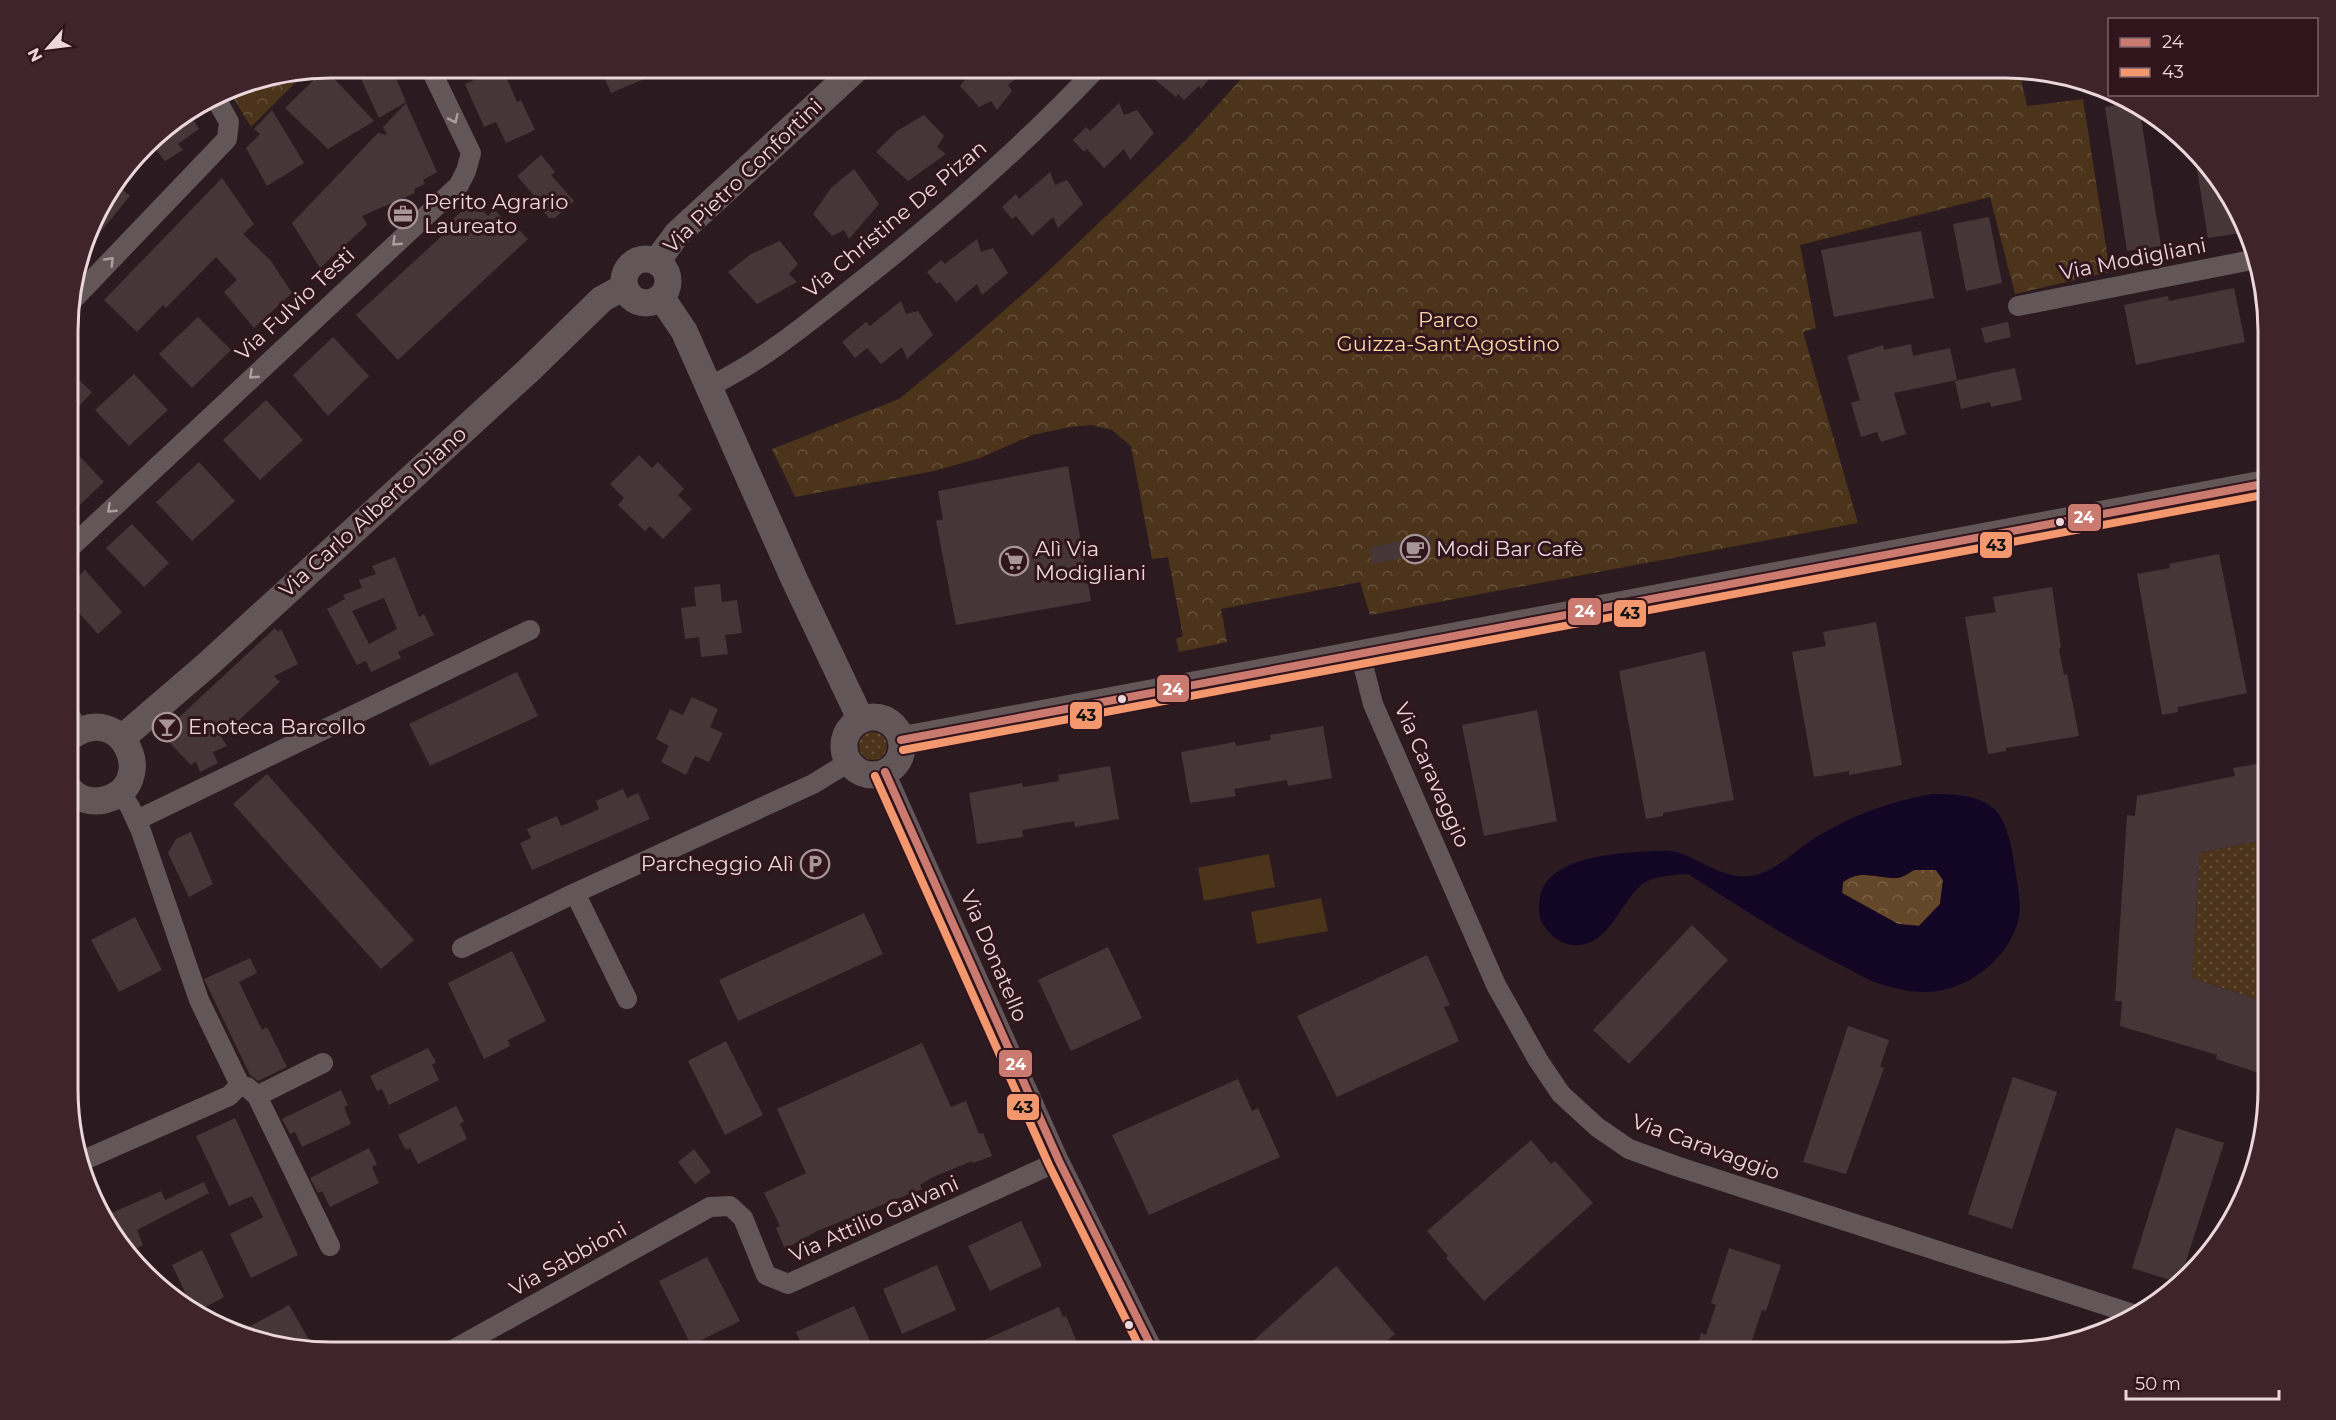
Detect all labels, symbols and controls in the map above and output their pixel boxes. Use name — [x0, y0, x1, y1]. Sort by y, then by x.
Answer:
north arrow — [18, 18, 78, 78]
legend — [2108, 18, 2318, 96]
text: 24 — [2162, 31, 2184, 53]
text: N — [24, 45, 47, 65]
text: 43 — [2162, 61, 2184, 83]
street label: Via Pietro Confortini — [658, 93, 827, 258]
one-way arrow — [447, 112, 459, 123]
street label: Via Christine De Pizan — [798, 135, 991, 302]
place label: Perito Agrario Laureato — [424, 189, 568, 238]
office icon: Perito Agrario Laureato — [387, 198, 419, 230]
street label: Via Modigliani — [2057, 232, 2208, 285]
one-way arrow — [393, 235, 404, 246]
street label: Via Fulvio Testi — [230, 242, 360, 365]
one-way arrow — [103, 258, 114, 269]
park label: Parco Guizza-Sant'Agostino — [1336, 307, 1560, 356]
one-way arrow — [250, 368, 260, 379]
street label: Via Carlo Alberto Diano — [274, 421, 471, 602]
one-way arrow — [108, 501, 119, 512]
line badge: 24 — [2067, 503, 2102, 532]
text: 24 — [2074, 508, 2094, 527]
unlabelled marker — [2054, 516, 2066, 528]
line badge: 43 — [1979, 531, 2013, 559]
cafe icon: Modi Bar Cafè — [1399, 533, 1431, 565]
place label: Alì Via Modigliani — [1035, 536, 1146, 585]
place label: Modi Bar Cafè — [1436, 536, 1584, 561]
text: 43 — [1986, 536, 2006, 555]
supermarket icon: Alì Via Modigliani — [998, 545, 1030, 577]
line badge: 24 — [1567, 597, 1602, 626]
line badge: 43 — [1613, 599, 1647, 628]
text: 24 — [1575, 602, 1595, 621]
text: 43 — [1620, 604, 1640, 623]
line badge: 24 — [1156, 674, 1190, 703]
text: 24 — [1163, 680, 1183, 699]
unlabelled marker — [1116, 693, 1128, 705]
street label: Via Caravaggio — [1389, 699, 1476, 851]
line badge: 43 — [1069, 701, 1103, 730]
text: 43 — [1076, 706, 1096, 725]
bar icon: Enoteca Barcollo — [151, 711, 183, 743]
place label: Enoteca Barcollo — [188, 714, 366, 739]
parking icon: Parcheggio Alì — [799, 848, 831, 880]
place label: Parcheggio Alì — [641, 851, 794, 876]
street label: Via Donatello — [956, 886, 1033, 1025]
line badge: 24 — [998, 1049, 1033, 1078]
text: 24 — [1006, 1055, 1026, 1074]
line badge: 43 — [1006, 1093, 1040, 1121]
text: 43 — [1013, 1098, 1033, 1117]
street label: Via Caravaggio — [1629, 1108, 1784, 1185]
street label: Via Attilio Galvani — [785, 1170, 962, 1267]
street label: Via Sabbioni — [505, 1216, 631, 1301]
unlabelled marker — [1123, 1319, 1135, 1331]
scale bar — [2126, 1363, 2279, 1401]
text: 50 m — [2135, 1373, 2181, 1395]

